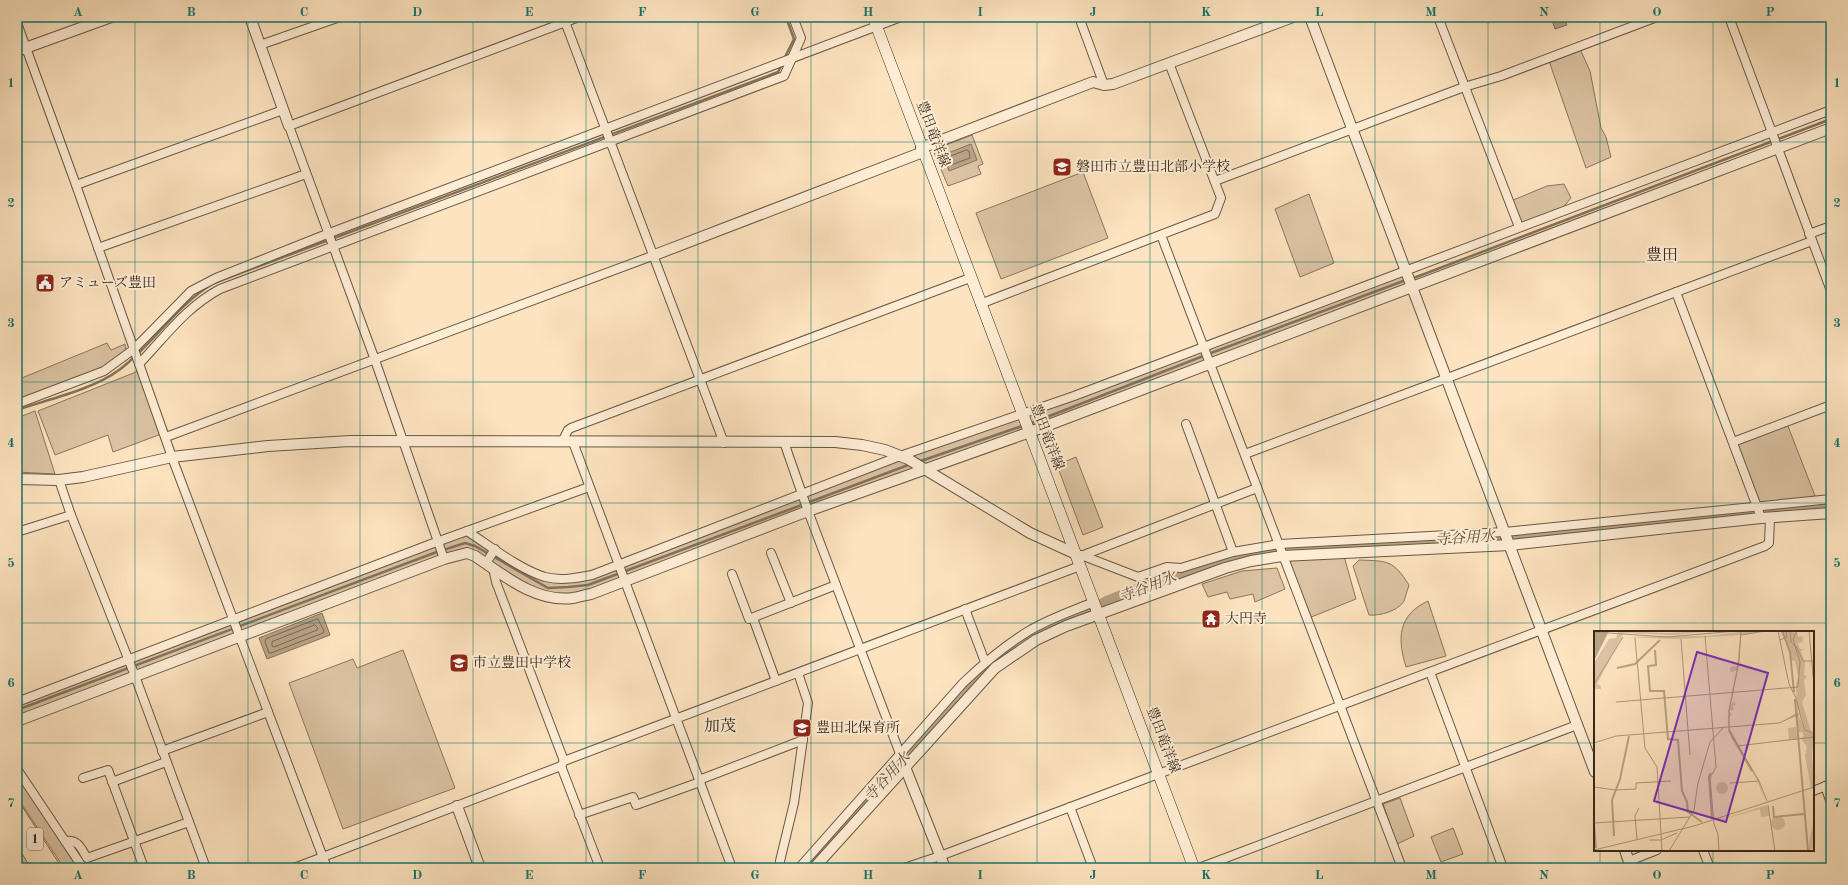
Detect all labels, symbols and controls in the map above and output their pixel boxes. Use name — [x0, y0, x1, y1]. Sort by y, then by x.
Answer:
text: A — [73, 6, 83, 19]
text: B — [186, 6, 196, 19]
text: C — [300, 6, 308, 19]
text: D — [412, 6, 422, 19]
text: E — [525, 6, 534, 19]
text: F — [638, 6, 647, 19]
text: G — [750, 6, 760, 19]
text: H — [863, 6, 874, 19]
text: I — [977, 6, 983, 19]
text: J — [1089, 6, 1097, 19]
text: K — [1201, 6, 1211, 19]
text: L — [1315, 6, 1324, 19]
text: M — [1425, 6, 1437, 19]
text: N — [1539, 6, 1549, 19]
text: O — [1652, 6, 1662, 19]
text: P — [1765, 6, 1775, 19]
text: 1 — [7, 77, 15, 90]
text: 1 — [1833, 77, 1841, 90]
street label: 豊田竜洋線 — [914, 98, 953, 169]
school or university icon: 磐田市立豊田北部小学校 — [1051, 156, 1073, 178]
place label: 磐田市立豊田北部小学校 — [1076, 159, 1230, 174]
text: 2 — [7, 197, 15, 210]
text: 2 — [1833, 197, 1841, 210]
district label: 豊田 — [1646, 246, 1678, 264]
public building icon: アミューズ豊田 — [34, 272, 56, 294]
place label: アミューズ豊田 — [59, 275, 156, 290]
text: 3 — [7, 317, 15, 330]
text: 3 — [1833, 317, 1841, 330]
street label: 豊田竜洋線 — [1028, 401, 1067, 472]
text: 4 — [7, 437, 15, 450]
text: 4 — [1833, 437, 1841, 450]
water label: 寺谷用水 — [1434, 527, 1497, 549]
text: 5 — [7, 557, 15, 570]
text: 5 — [1833, 557, 1841, 570]
water label: 寺谷用水 — [1117, 568, 1181, 606]
temple icon: 大円寺 — [1200, 608, 1222, 630]
place label: 大円寺 — [1225, 611, 1267, 626]
inset map — [1594, 631, 1814, 851]
school or university icon: 市立豊田中学校 — [448, 652, 470, 674]
place label: 市立豊田中学校 — [473, 655, 571, 670]
text: 6 — [7, 677, 15, 690]
text: 6 — [1833, 677, 1841, 690]
street label: 豊田竜洋線 — [1144, 704, 1183, 775]
district label: 加茂 — [704, 717, 736, 735]
school or university icon: 豊田北保育所 — [791, 717, 813, 739]
place label: 豊田北保育所 — [816, 720, 900, 735]
water label: 寺谷用水 — [861, 748, 915, 805]
text: 7 — [7, 797, 15, 810]
text: 7 — [1833, 797, 1841, 810]
road number: 1 — [27, 828, 43, 850]
text: A — [73, 869, 83, 882]
text: B — [186, 869, 196, 882]
text: C — [300, 869, 308, 882]
text: D — [412, 869, 422, 882]
text: E — [525, 869, 534, 882]
text: F — [638, 869, 647, 882]
text: G — [750, 869, 760, 882]
text: H — [863, 869, 874, 882]
text: I — [977, 869, 983, 882]
text: J — [1089, 869, 1097, 882]
text: K — [1201, 869, 1211, 882]
text: L — [1315, 869, 1324, 882]
text: M — [1425, 869, 1437, 882]
text: N — [1539, 869, 1549, 882]
text: O — [1652, 869, 1662, 882]
text: P — [1765, 869, 1775, 882]

